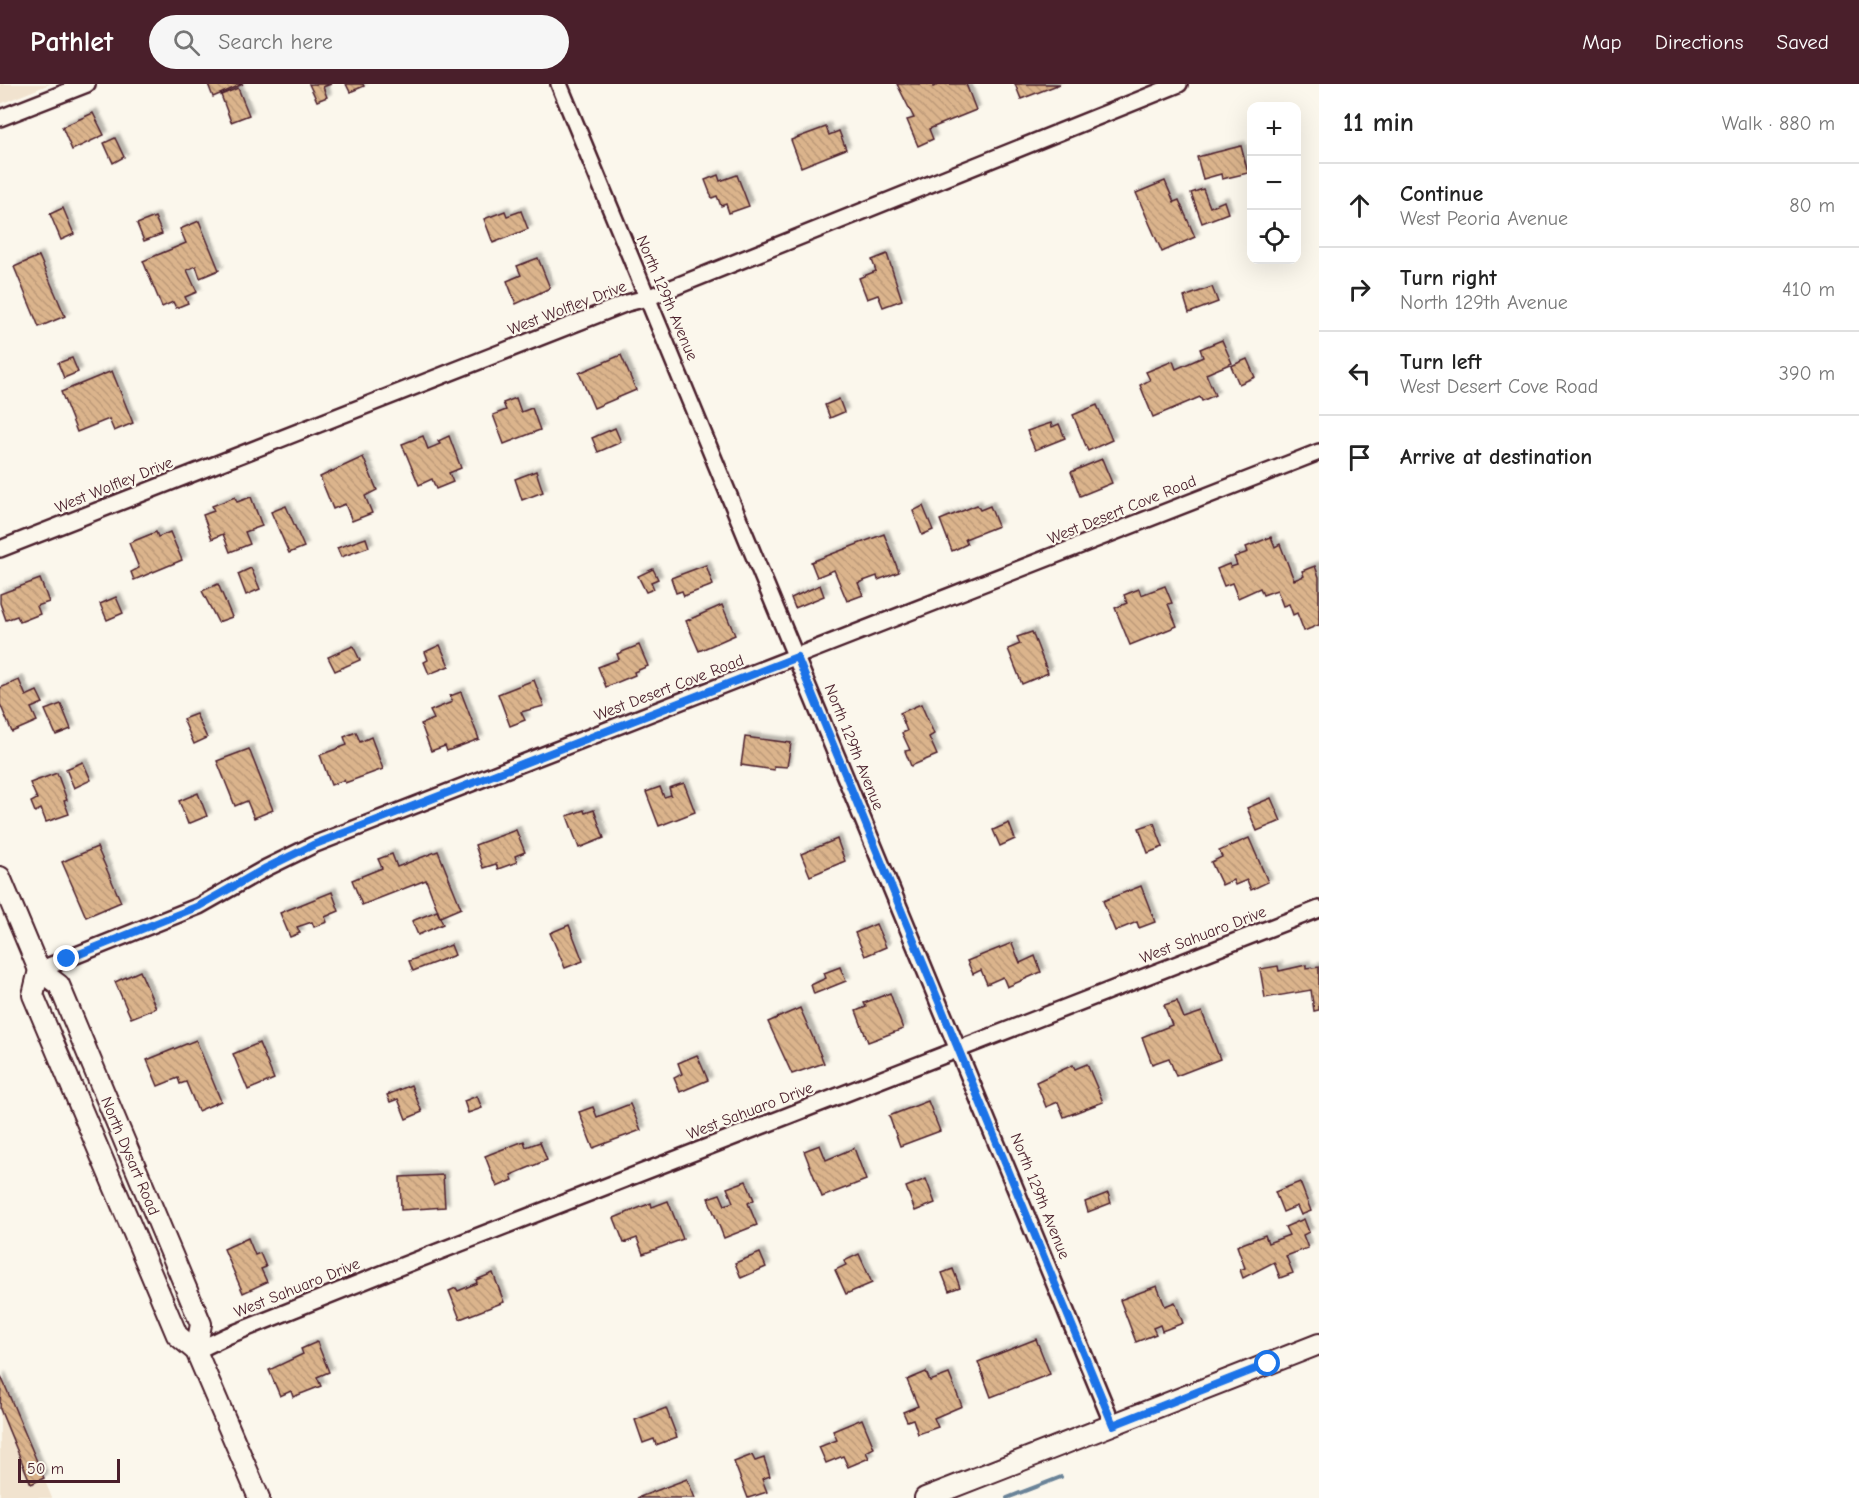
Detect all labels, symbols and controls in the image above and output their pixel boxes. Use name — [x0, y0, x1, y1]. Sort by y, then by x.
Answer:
search box — [149, 15, 569, 69]
text: Pathlet — [30, 26, 113, 58]
icon: search — [170, 26, 203, 59]
text: Search here — [218, 29, 333, 55]
text: Map — [1582, 30, 1622, 54]
text: Directions — [1655, 30, 1744, 54]
text: Saved — [1777, 30, 1829, 54]
map controls — [1247, 102, 1301, 264]
button: + — [1247, 102, 1301, 156]
text: 11 min — [1343, 108, 1414, 138]
text: Walk · 880 m — [1722, 112, 1835, 135]
button: − — [1247, 156, 1301, 210]
text: Continue — [1400, 181, 1483, 207]
icon: ahead — [1343, 189, 1376, 222]
text: 80 m — [1789, 194, 1835, 217]
text: West Peoria Avenue — [1400, 207, 1568, 230]
button: locate — [1247, 210, 1301, 264]
street label: North 129th Avenue — [632, 233, 702, 363]
text: Turn right — [1400, 265, 1497, 291]
icon: right — [1343, 273, 1376, 306]
street label: West Wolfley Drive — [505, 277, 629, 339]
text: 410 m — [1782, 278, 1835, 301]
text: North 129th Avenue — [1400, 291, 1568, 314]
text: Turn left — [1400, 349, 1482, 375]
icon: left — [1343, 357, 1376, 390]
text: 390 m — [1779, 362, 1835, 385]
text: West Desert Cove Road — [1400, 375, 1598, 398]
icon: arrive — [1343, 441, 1376, 474]
text: Arrive at destination — [1400, 444, 1592, 470]
street label: West Wolfley Drive — [52, 453, 176, 517]
street label: West Desert Cove Road — [1045, 472, 1199, 548]
street label: West Desert Cove Road — [592, 651, 746, 725]
street label: North 129th Avenue — [821, 681, 887, 813]
street label: West Sahuaro Drive — [1137, 903, 1269, 967]
route end — [53, 945, 79, 971]
street label: West Sahuaro Drive — [684, 1079, 816, 1143]
street label: North Dysart Road — [97, 1094, 163, 1218]
street label: North 129th Avenue — [1007, 1130, 1073, 1262]
street label: West Sahuaro Drive — [232, 1255, 362, 1321]
route start — [1254, 1350, 1280, 1376]
scale bar — [18, 1456, 120, 1484]
text: 50 m — [27, 1460, 64, 1478]

